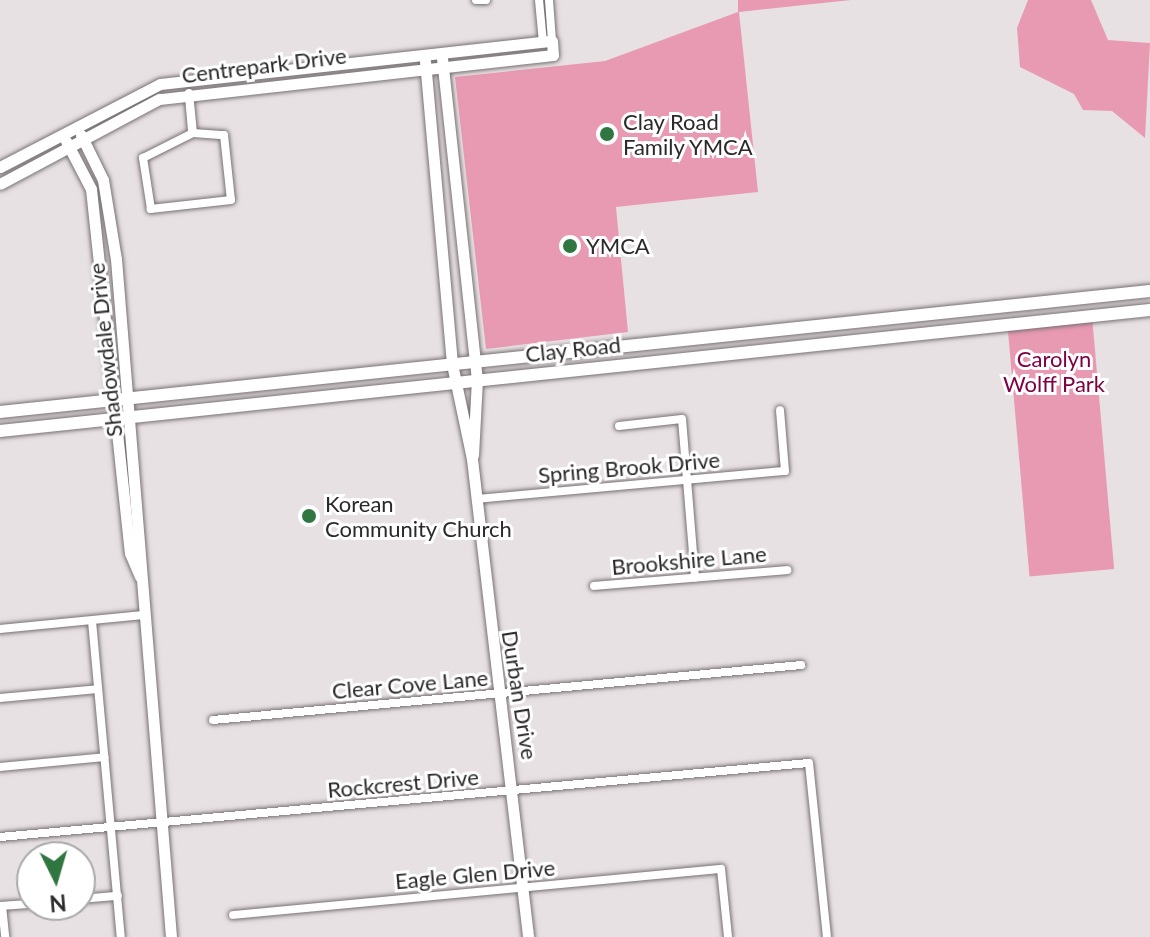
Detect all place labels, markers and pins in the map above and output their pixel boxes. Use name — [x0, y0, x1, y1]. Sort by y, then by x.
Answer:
place label: Clay Road Family YMCA — [623, 108, 754, 160]
marker: Clay Road Family YMCA — [598, 125, 616, 143]
place label: YMCA — [586, 233, 650, 259]
marker: YMCA — [561, 237, 579, 255]
place label: Korean Community Church — [325, 490, 512, 542]
marker: Korean Community Church — [300, 507, 318, 525]

